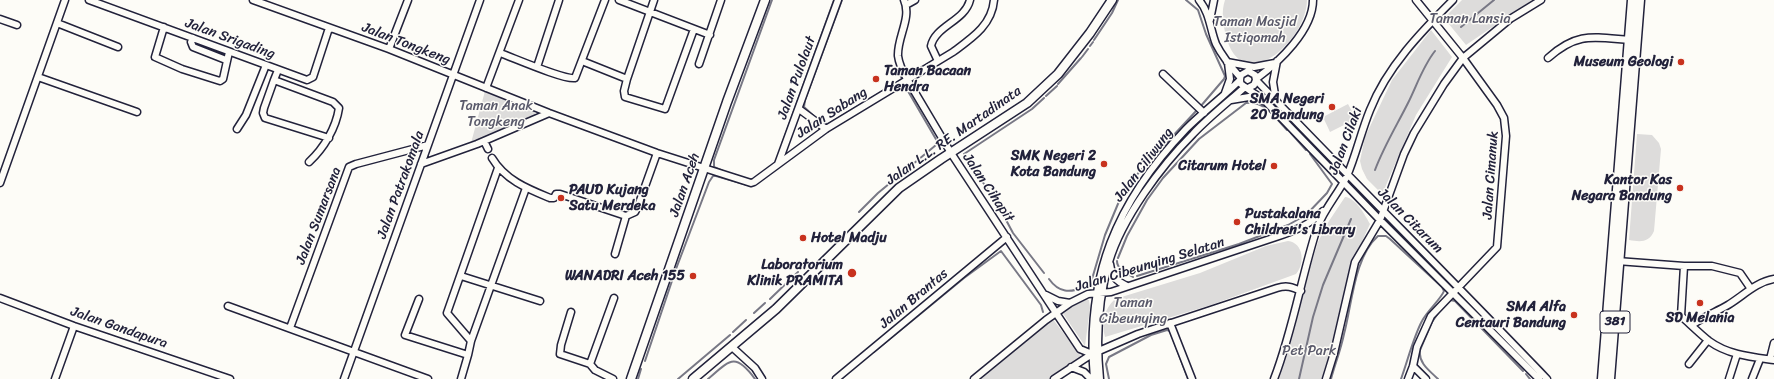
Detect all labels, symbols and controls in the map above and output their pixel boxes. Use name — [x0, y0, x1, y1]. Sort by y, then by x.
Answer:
park label: Taman Lansia — [1430, 11, 1510, 27]
park label: Taman Masjid Istiqomah — [1213, 14, 1297, 46]
street label: Jalan Srigading — [183, 15, 277, 63]
street label: Jalan Tongkeng — [359, 19, 453, 69]
street label: Jalan Pulolaut — [774, 34, 820, 122]
place label: Museum Geologi — [1574, 54, 1673, 70]
marker: Museum Geologi — [1676, 57, 1686, 67]
place label: Taman Bacaan Hendra — [884, 63, 971, 96]
marker: Taman Bacaan Hendra — [871, 74, 881, 84]
street label: Jalan L.L. RE. Martadinata — [883, 83, 1025, 189]
street label: Jalan Sabang — [793, 84, 871, 142]
place label: SMA Negeri 20 Bandung — [1250, 91, 1324, 124]
park label: Taman Anak Tongkeng — [459, 98, 533, 130]
marker: SMA Negeri 20 Bandung — [1327, 102, 1337, 112]
street label: Jalan Cilaki — [1325, 105, 1367, 177]
street label: Jalan Ciliwung — [1111, 125, 1177, 205]
street label: Jalan Patrakomala — [374, 129, 428, 241]
street label: Jalan Cimanuk — [1480, 130, 1502, 220]
place label: SMK Negeri 2 Kota Bandung — [1011, 148, 1096, 180]
street label: Jalan Cihapit — [959, 150, 1017, 226]
street label: Jalan Aceh — [666, 151, 704, 219]
place label: Citarum Hotel — [1178, 158, 1266, 174]
marker: SMK Negeri 2 Kota Bandung — [1099, 159, 1109, 169]
marker: Citarum Hotel — [1269, 161, 1279, 171]
street label: Jalan Sumarsana — [293, 165, 345, 267]
place label: Kantor Kas Negara Bandung — [1572, 172, 1672, 204]
place label: PAUD Kujang Satu Merdeka — [569, 182, 655, 214]
marker: Kantor Kas Negara Bandung — [1675, 183, 1685, 193]
street label: Jalan Citarum — [1374, 185, 1446, 257]
marker: PAUD Kujang Satu Merdeka — [556, 193, 566, 203]
place label: Pustakalana Children's Library — [1245, 206, 1355, 238]
marker: Pustakalana Children's Library — [1232, 217, 1242, 227]
place label: Hotel Madju — [811, 230, 887, 246]
marker: Hotel Madju — [798, 233, 808, 243]
street label: Jalan Cibeunying Selatan — [1073, 234, 1227, 296]
place label: Laboratorium Klinik PRAMITA — [747, 257, 843, 290]
street label: Jalan Brantas — [876, 266, 952, 332]
marker: Laboratorium Klinik PRAMITA — [846, 267, 858, 279]
place label: WANADRI Aceh 155 — [565, 268, 685, 284]
marker: WANADRI Aceh 155 — [688, 271, 698, 281]
park label: Taman Cibeunying — [1099, 295, 1167, 328]
marker: SD Melania — [1695, 298, 1705, 308]
place label: SMA Alfa Centauri Bandung — [1456, 299, 1566, 332]
street label: Jalan Gandapura — [68, 304, 170, 352]
marker: SMA Alfa Centauri Bandung — [1569, 310, 1579, 320]
place label: SD Melania — [1666, 310, 1734, 326]
road number: 381 — [1600, 311, 1630, 333]
park label: Pet Park — [1282, 343, 1336, 359]

